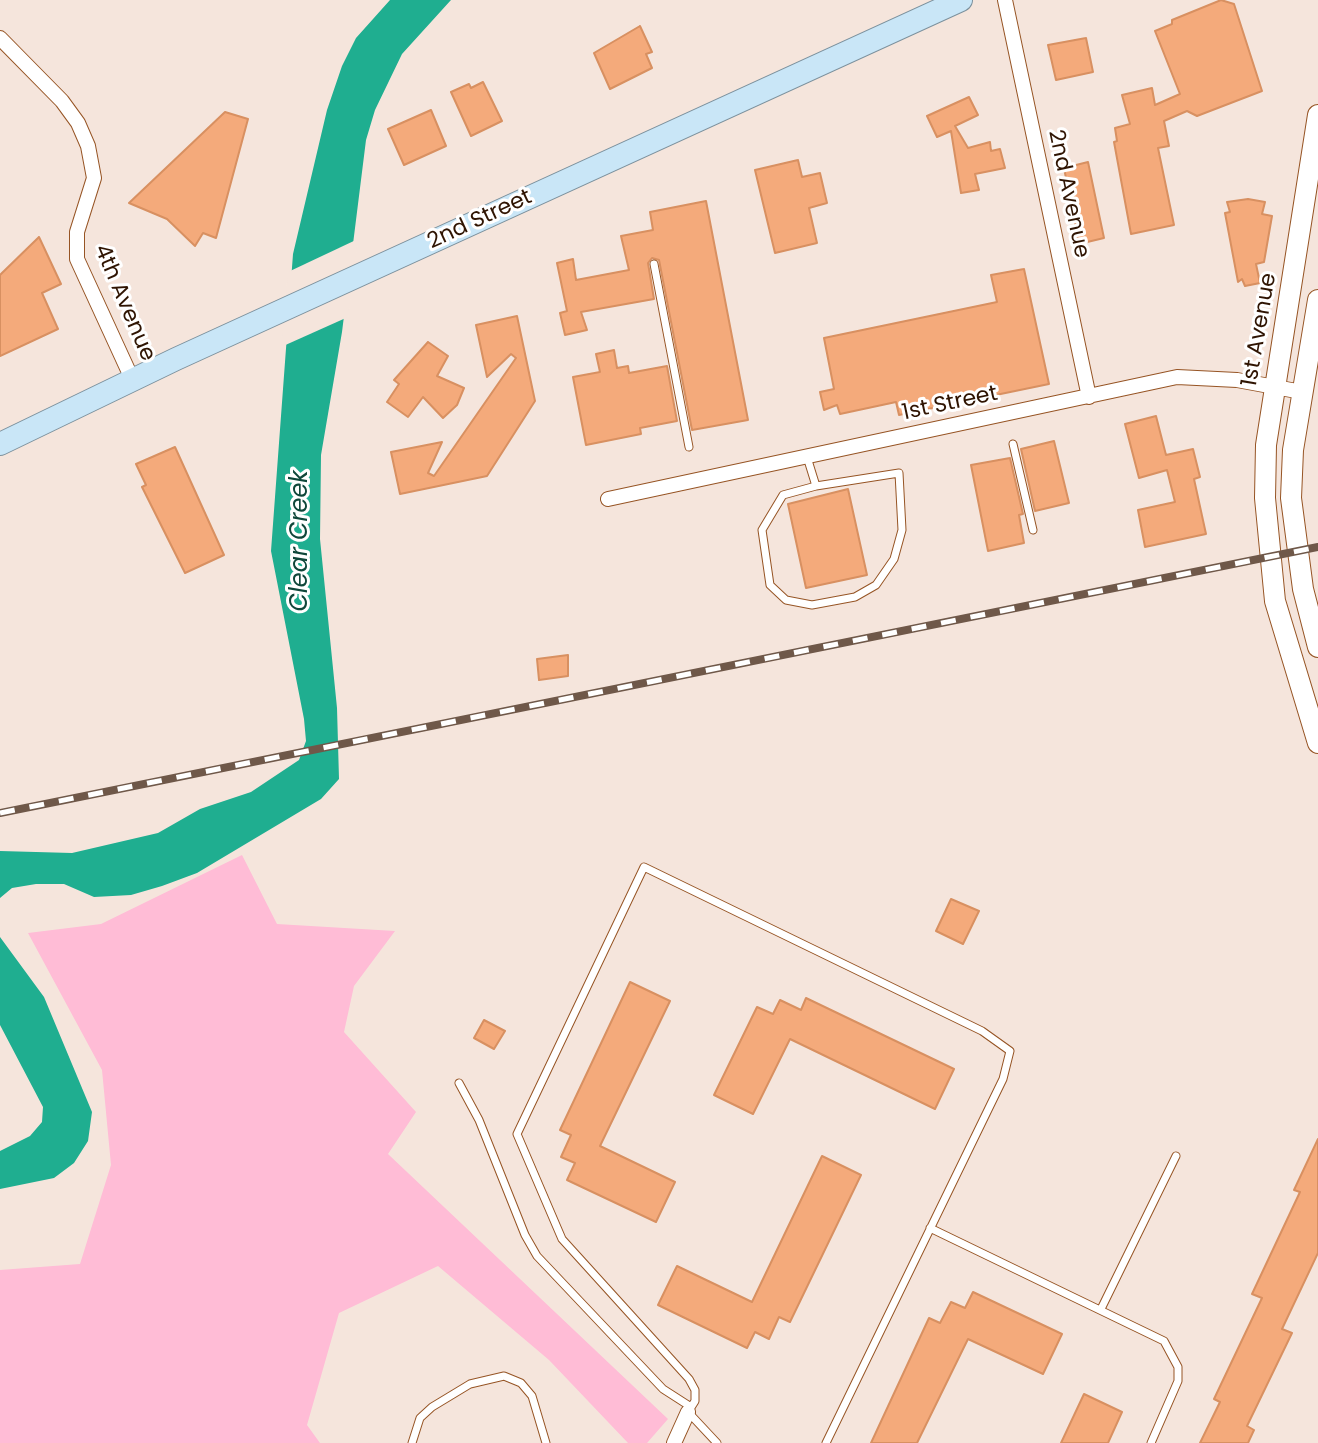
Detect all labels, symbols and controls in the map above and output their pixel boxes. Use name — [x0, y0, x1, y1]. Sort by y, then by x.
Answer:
street label: 2nd Avenue — [1042, 128, 1094, 260]
street label: 2nd Street — [424, 184, 536, 256]
street label: 4th Avenue — [88, 241, 160, 365]
street label: 1st Avenue — [1237, 271, 1283, 389]
street label: 1st Street — [900, 381, 1000, 427]
water label: Clear Creek — [287, 470, 315, 612]

